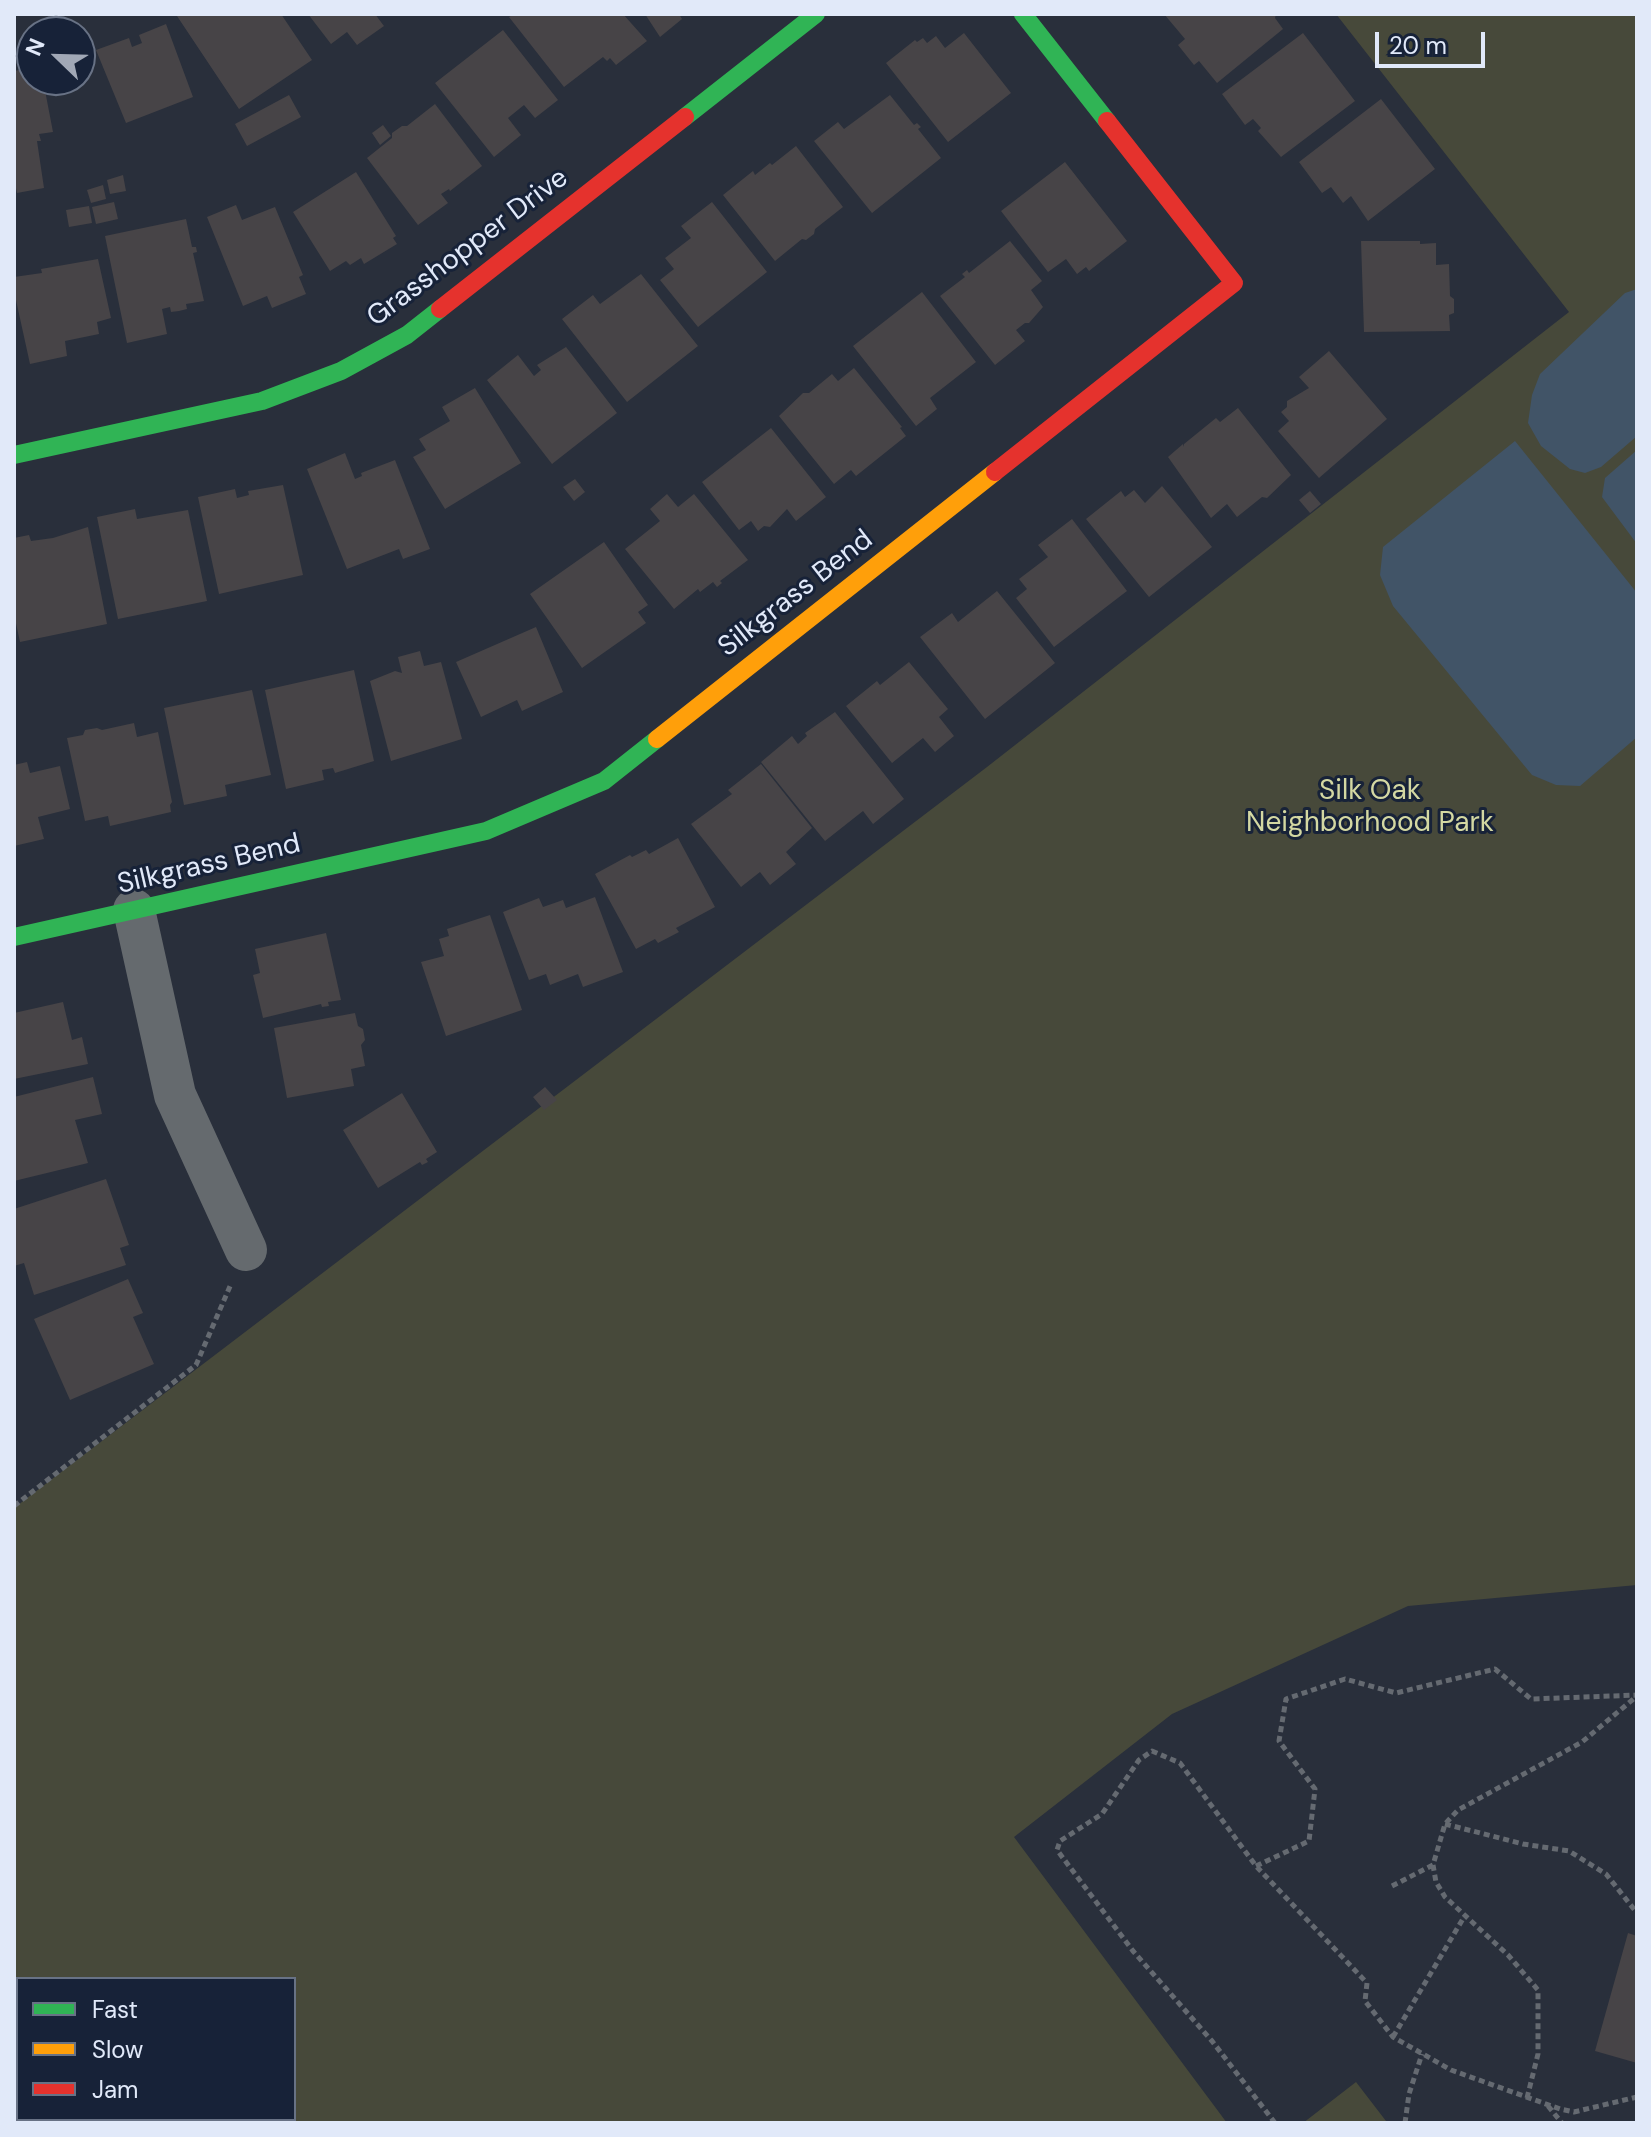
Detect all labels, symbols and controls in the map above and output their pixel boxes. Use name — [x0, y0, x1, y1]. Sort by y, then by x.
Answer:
north arrow — [16, 16, 96, 96]
scale bar — [1379, 16, 1489, 66]
text: 20 m — [1389, 30, 1447, 61]
text: N — [19, 34, 52, 60]
street label: Grasshopper Drive — [361, 162, 575, 334]
street label: Silkgrass Bend — [712, 523, 880, 665]
park label: Silk Oak Neighborhood Park — [1246, 775, 1494, 841]
street label: Silkgrass Bend — [114, 828, 304, 902]
legend — [16, 1977, 296, 2121]
text: Fast — [92, 1994, 138, 2025]
text: Slow — [92, 2034, 143, 2065]
text: Jam — [92, 2074, 138, 2105]

